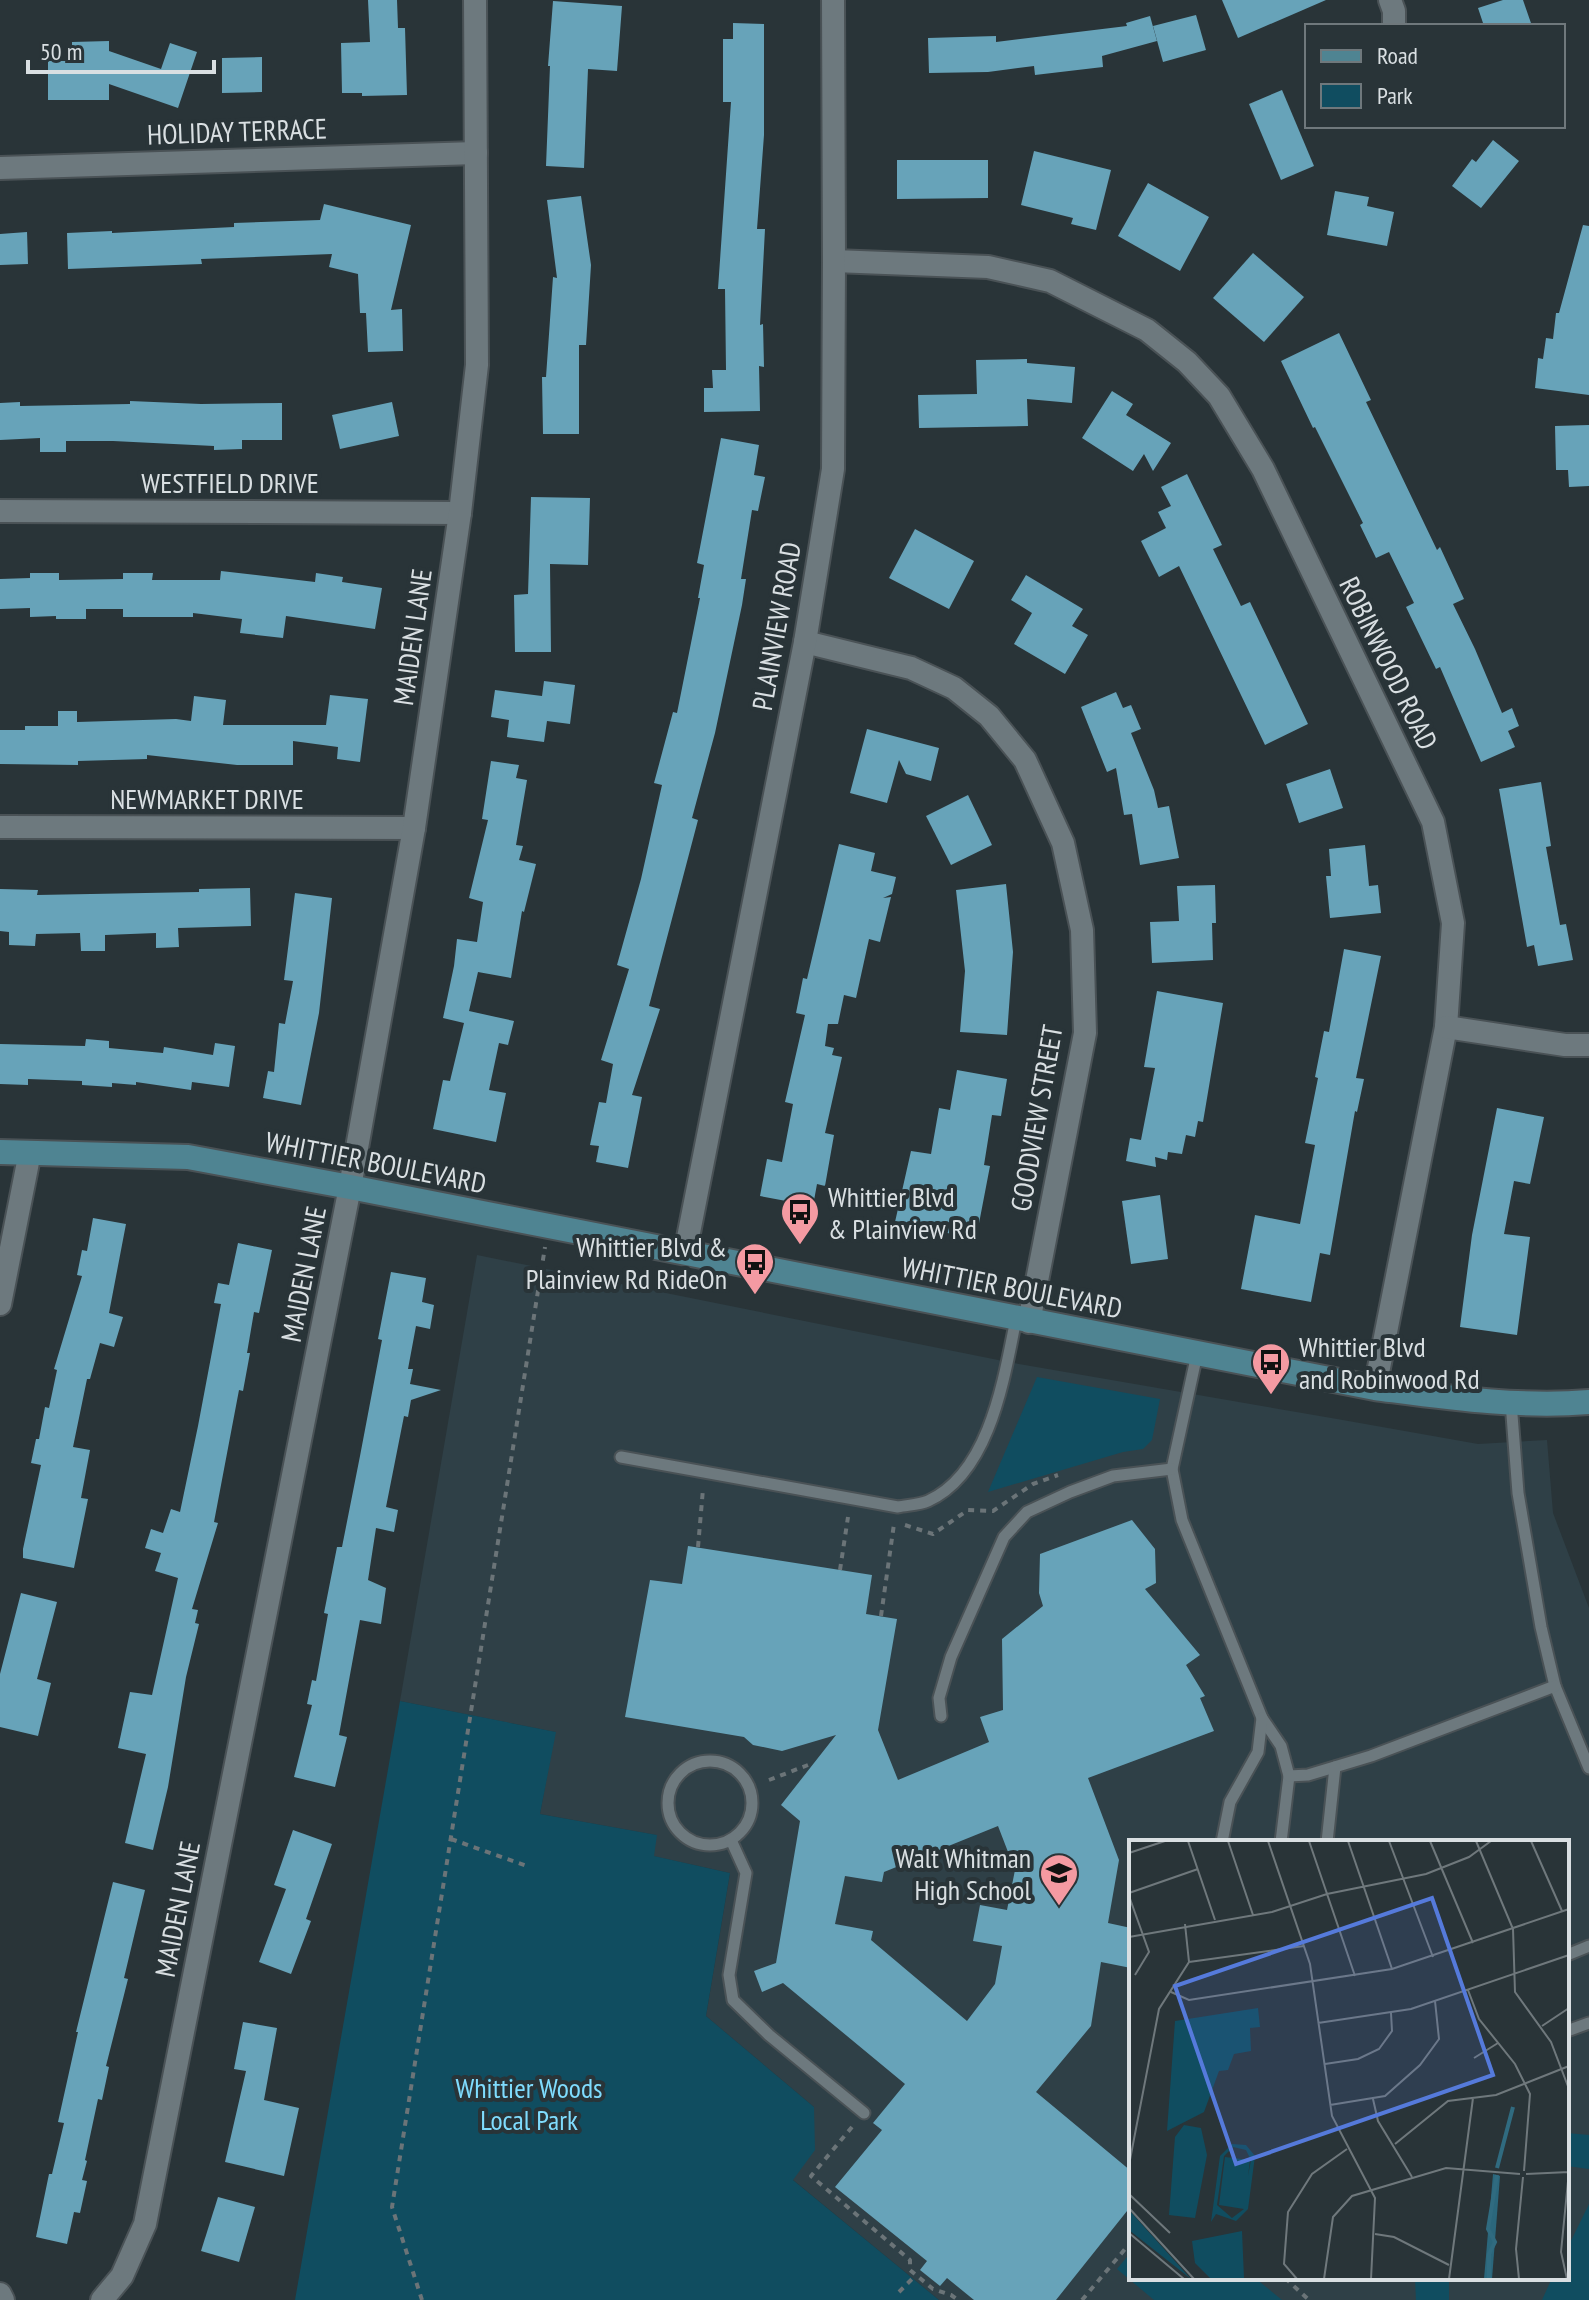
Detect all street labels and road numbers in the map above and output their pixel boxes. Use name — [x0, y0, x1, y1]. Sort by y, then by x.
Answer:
street label: HOLIDAY TERRACE — [146, 109, 328, 153]
street label: WESTFIELD DRIVE — [141, 464, 319, 501]
street label: PLAINVIEW ROAD — [743, 539, 809, 713]
street label: MAIDEN LANE — [384, 566, 440, 708]
street label: ROBINWOOD ROAD — [1331, 570, 1447, 756]
street label: NEWMARKET DRIVE — [110, 780, 304, 817]
street label: GOODVIEW STREET — [1001, 1021, 1071, 1214]
street label: WHITTIER BOULEVARD — [263, 1122, 489, 1202]
street label: MAIDEN LANE — [272, 1203, 334, 1345]
street label: WHITTIER BOULEVARD — [899, 1247, 1125, 1327]
street label: MAIDEN LANE — [146, 1838, 208, 1980]

